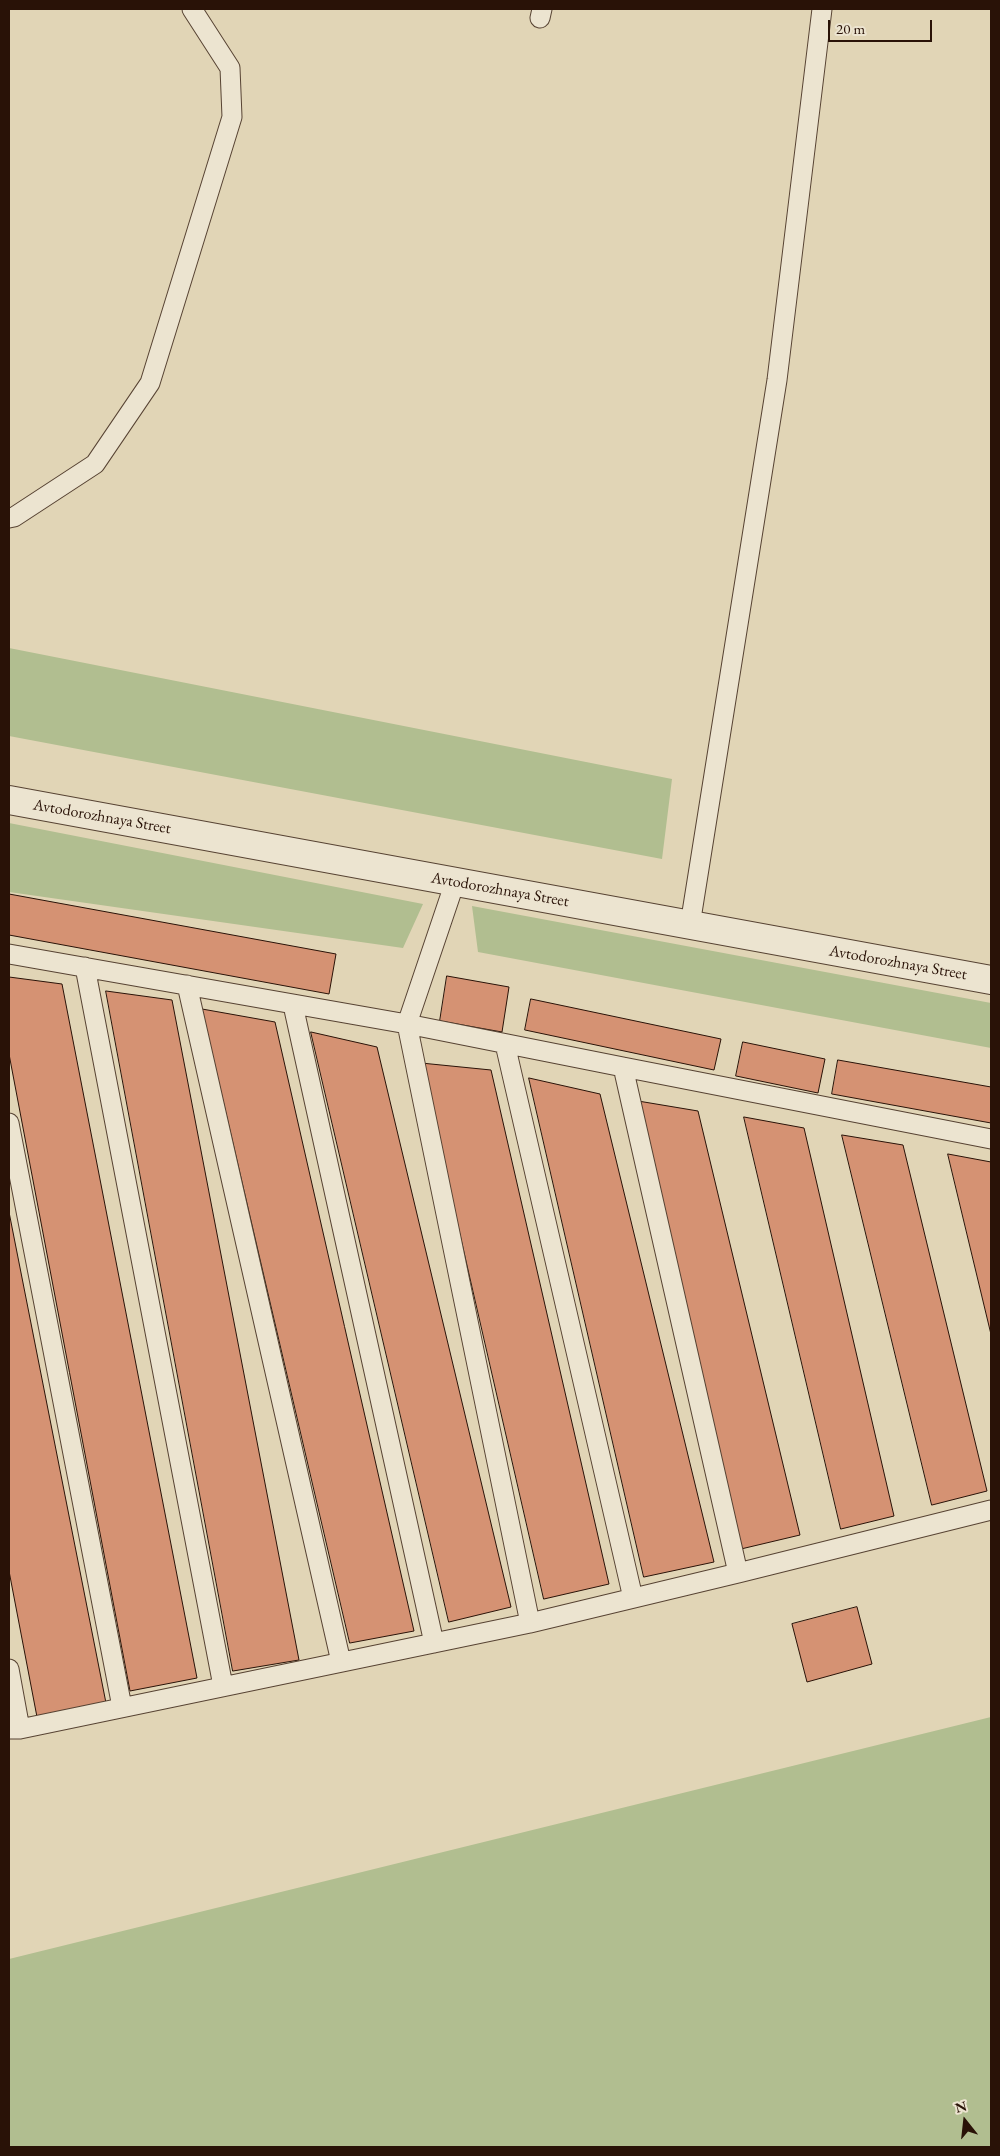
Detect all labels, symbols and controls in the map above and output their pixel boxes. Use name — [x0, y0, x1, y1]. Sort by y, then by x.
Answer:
scale bar — [830, 10, 934, 42]
text: 20 m — [836, 19, 865, 38]
street label: Avtodorozhnaya Street — [32, 795, 172, 839]
street label: Avtodorozhnaya Street — [430, 868, 570, 912]
street label: Avtodorozhnaya Street — [828, 941, 968, 985]
north arrow — [940, 2096, 990, 2146]
text: N — [953, 2096, 969, 2117]

